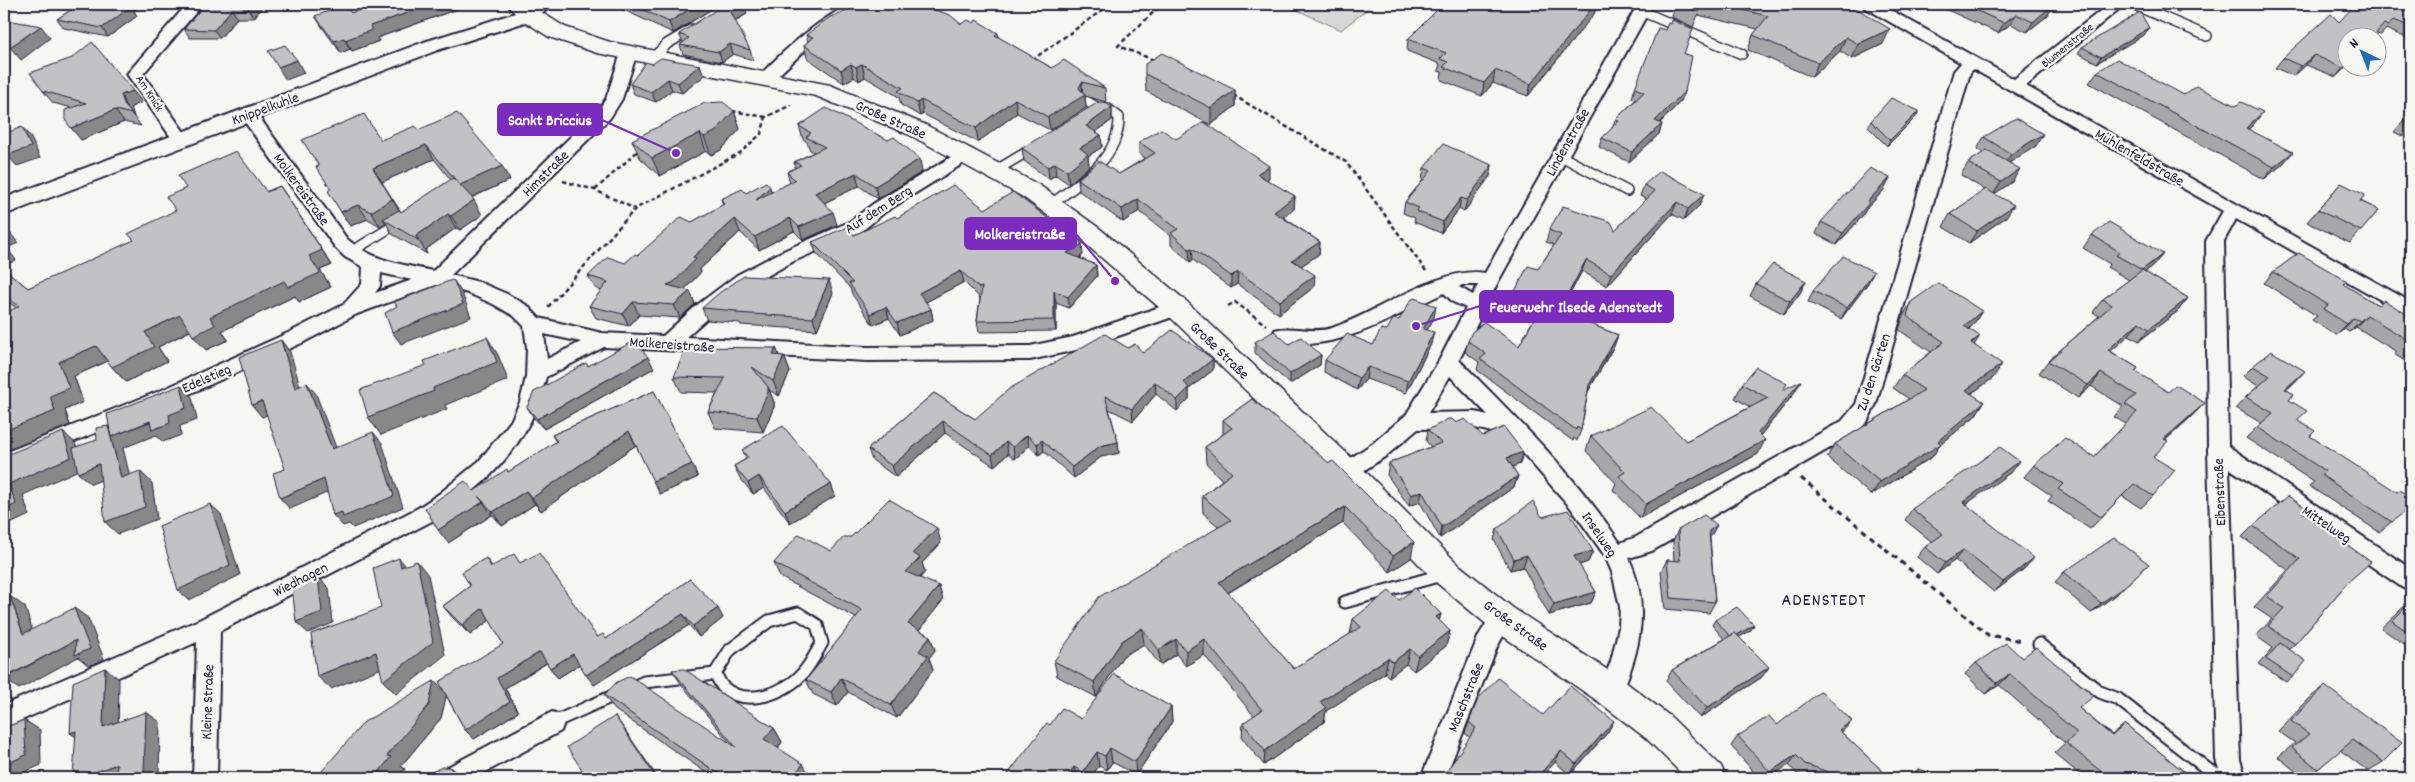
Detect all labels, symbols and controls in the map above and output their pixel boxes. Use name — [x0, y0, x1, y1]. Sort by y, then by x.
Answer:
street label: Blumenstraße — [2038, 20, 2098, 73]
north arrow — [2338, 28, 2388, 78]
text: N — [2345, 34, 2364, 54]
street label: Am Knick — [131, 72, 167, 116]
street label: Knippelkuhle — [229, 87, 303, 132]
street label: Große Straße — [851, 95, 929, 146]
callout: Sankt Briccius — [498, 104, 602, 135]
street label: Lindenstraße — [1541, 105, 1597, 181]
text: Sankt Briccius — [508, 110, 592, 133]
street label: Mühlenfeldstraße — [2090, 124, 2188, 193]
street label: Himstraße — [518, 146, 575, 203]
street label: Molkereistraße — [267, 149, 334, 231]
street label: Auf dem Berg — [841, 181, 917, 241]
callout: Molkereistraße — [965, 218, 1076, 249]
text: Molkereistraße — [975, 224, 1065, 247]
callout: Feuerwehr Ilsede Adenstedt — [1480, 291, 1673, 322]
text: Feuerwehr Ilsede Adenstedt — [1490, 297, 1663, 320]
street label: Große Straße — [1184, 317, 1254, 386]
street label: Zu den Gärten — [1852, 331, 1898, 414]
street label: Molkereistraße — [629, 332, 715, 360]
street label: Edelstieg — [179, 359, 235, 400]
street label: Eibenstraße — [2209, 457, 2233, 526]
street label: Mittelweg — [2297, 501, 2355, 550]
street label: Inselweg — [1575, 508, 1622, 562]
street label: Wiedhagen — [270, 558, 332, 604]
district label: ADENSTEDT — [1782, 589, 1866, 614]
street label: Große Straße — [1478, 596, 1552, 658]
street label: Maschstraße — [1443, 659, 1491, 736]
street label: Kleine Straße — [197, 664, 221, 740]

